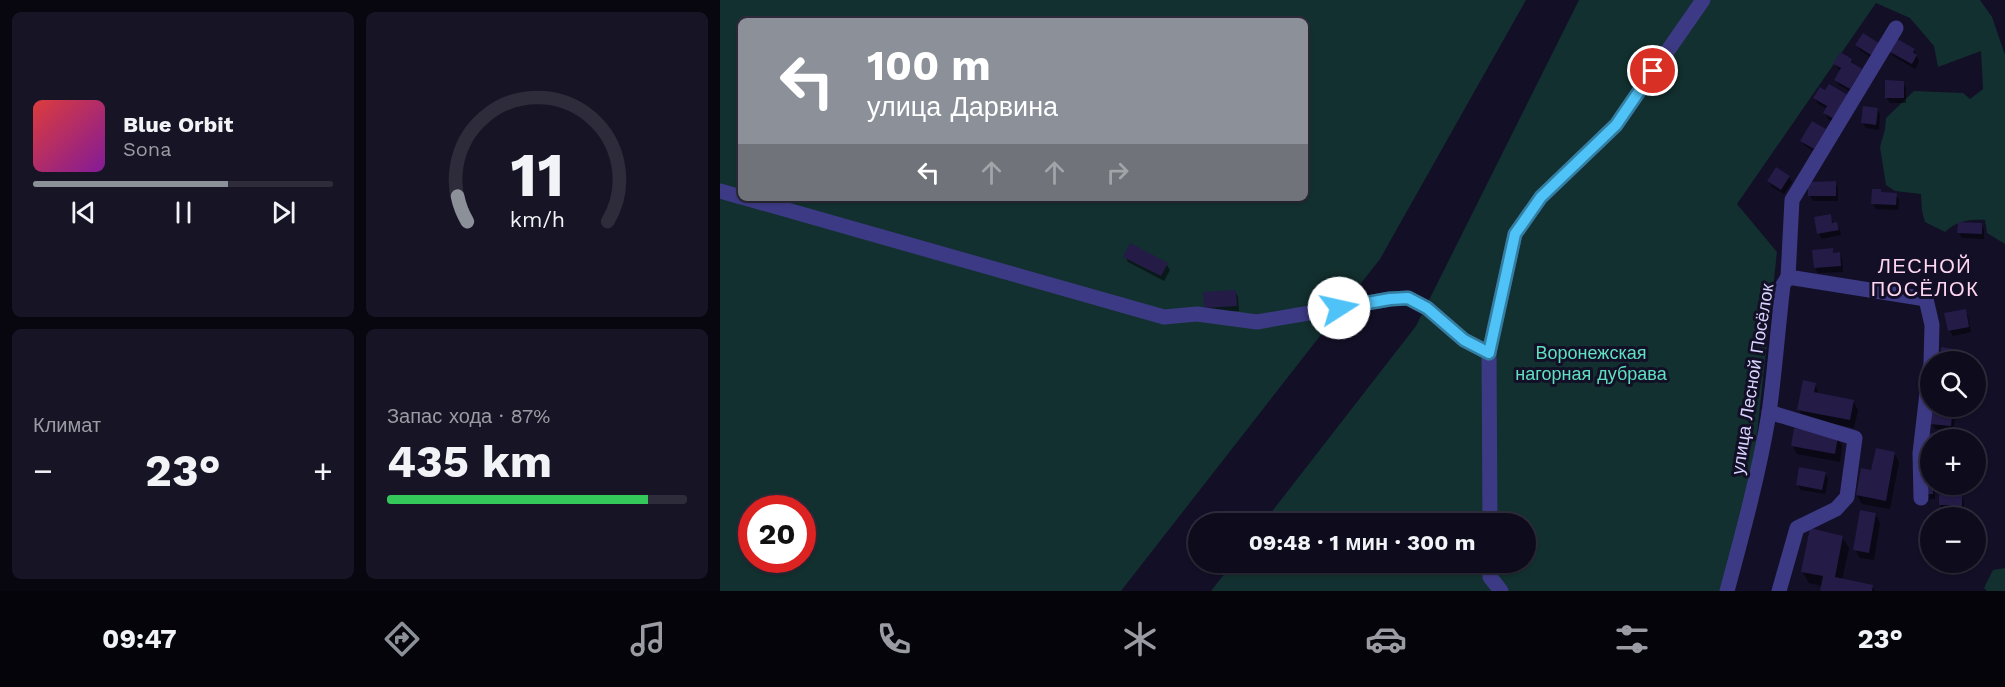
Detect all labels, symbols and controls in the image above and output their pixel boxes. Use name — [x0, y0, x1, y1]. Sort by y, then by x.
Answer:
text: 100 m — [867, 41, 991, 90]
icon: left — [768, 42, 846, 120]
pin — [1627, 45, 1678, 96]
icon: arrive — [1636, 54, 1669, 87]
text: улица Дарвина — [867, 91, 1058, 123]
text: Blue Orbit — [123, 112, 233, 137]
text: Sona — [123, 137, 172, 161]
text: 11 — [510, 138, 564, 211]
icon: left — [912, 156, 945, 189]
icon: ahead — [975, 156, 1008, 189]
icon: ahead — [1038, 156, 1071, 189]
icon: right — [1101, 156, 1134, 189]
icon: previous — [67, 196, 100, 229]
icon: pause — [167, 196, 200, 229]
icon: next — [267, 196, 300, 229]
text: km/h — [509, 207, 565, 232]
district label: ЛЕСНОЙ ПОСЁЛОК — [1871, 254, 1979, 301]
position arrow — [1307, 276, 1371, 340]
street label: улица Лесной Посёлок — [1727, 282, 1777, 476]
park label: Воронежская нагорная дубрава — [1515, 342, 1668, 384]
map controls — [1920, 351, 1986, 573]
button: search — [1920, 351, 1986, 417]
text: Запас хода · 87% — [387, 404, 550, 428]
text: Климат — [33, 413, 101, 437]
button: + — [1920, 429, 1986, 495]
text: 435 km — [387, 435, 552, 488]
text: 23° — [145, 444, 221, 497]
text: − — [33, 451, 53, 490]
text: + — [313, 451, 333, 490]
speed limit sign: 20 — [738, 495, 816, 573]
button: − — [1920, 507, 1986, 573]
text: 09:48 · 1 мин · 300 m — [1249, 530, 1475, 555]
icon: directions — [381, 618, 423, 660]
icon: music — [627, 618, 669, 660]
icon: phone — [873, 618, 915, 660]
icon: climate — [1119, 618, 1161, 660]
icon: car — [1365, 618, 1407, 660]
icon: filters — [1611, 618, 1653, 660]
text: 09:47 — [102, 623, 177, 655]
text: 23° — [1857, 623, 1903, 655]

